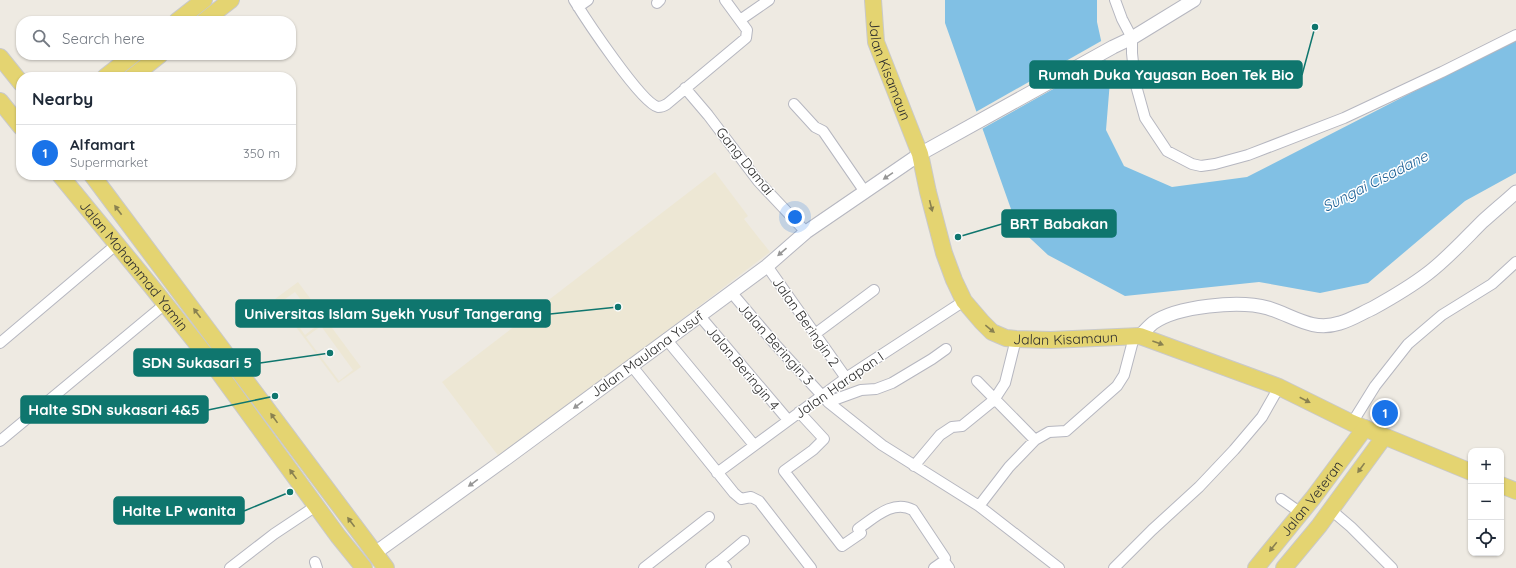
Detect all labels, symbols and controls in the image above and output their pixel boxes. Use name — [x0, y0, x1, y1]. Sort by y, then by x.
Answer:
search box — [16, 16, 296, 60]
street label: Jalan Kisamaun — [865, 20, 915, 123]
icon: search — [30, 27, 52, 49]
text: Search here — [62, 29, 145, 48]
callout: Rumah Duka Yayasan Boen Tek Bio — [1030, 61, 1302, 88]
text: Rumah Duka Yayasan Boen Tek Bio — [1038, 65, 1294, 84]
text: Nearby — [32, 88, 93, 109]
street label: Gang Damai — [712, 124, 778, 198]
text: Alfamart — [70, 135, 136, 154]
text: 1 — [42, 145, 48, 161]
text: 350 m — [243, 145, 280, 161]
water label: Sungai Cisadane — [1319, 146, 1431, 216]
text: Supermarket — [70, 154, 148, 170]
one-way arrow — [883, 172, 893, 180]
street label: Jalan Mohammad Yamin — [76, 197, 192, 335]
one-way arrow — [928, 201, 934, 213]
one-way arrow — [114, 204, 122, 215]
your location — [785, 207, 805, 227]
callout: BRT Babakan — [1002, 210, 1116, 237]
text: BRT Babakan — [1010, 214, 1108, 233]
one-way arrow — [777, 248, 788, 257]
street label: Jalan Beringin 2 — [769, 274, 844, 370]
street label: Jalan Beringin 3 — [734, 299, 818, 389]
callout: Universitas Islam Syekh Yusuf Tangerang — [236, 300, 550, 327]
text: Universitas Islam Syekh Yusuf Tangerang — [244, 304, 542, 323]
street label: Jalan Maulana Yusuf — [587, 307, 707, 401]
one-way arrow — [192, 308, 201, 319]
street label: Jalan Beringin 4 — [702, 322, 784, 414]
one-way arrow — [985, 325, 995, 334]
street label: Jalan Kisamaun — [1013, 328, 1118, 349]
one-way arrow — [1153, 340, 1165, 346]
street label: Jalan Harapan I — [791, 348, 887, 422]
callout: SDN Sukasari 5 — [134, 349, 260, 376]
text: SDN Sukasari 5 — [142, 353, 252, 372]
callout: Halte SDN sukasari 4&5 — [21, 396, 208, 423]
one-way arrow — [1300, 397, 1311, 403]
pin: 1 — [1372, 398, 1398, 428]
text: Halte SDN sukasari 4&5 — [28, 400, 200, 419]
one-way arrow — [572, 401, 583, 410]
one-way arrow — [270, 413, 278, 423]
map controls — [1468, 448, 1504, 556]
button: + — [1468, 448, 1504, 484]
street label: Jalan Veteran — [1276, 457, 1347, 540]
one-way arrow — [1357, 463, 1365, 474]
one-way arrow — [289, 469, 297, 480]
one-way arrow — [468, 479, 478, 487]
button: − — [1468, 484, 1504, 520]
callout: Halte LP wanita — [114, 497, 244, 524]
text: Halte LP wanita — [122, 501, 236, 520]
one-way arrow — [347, 517, 356, 528]
button: locate — [1468, 520, 1504, 556]
one-way arrow — [1269, 542, 1277, 553]

